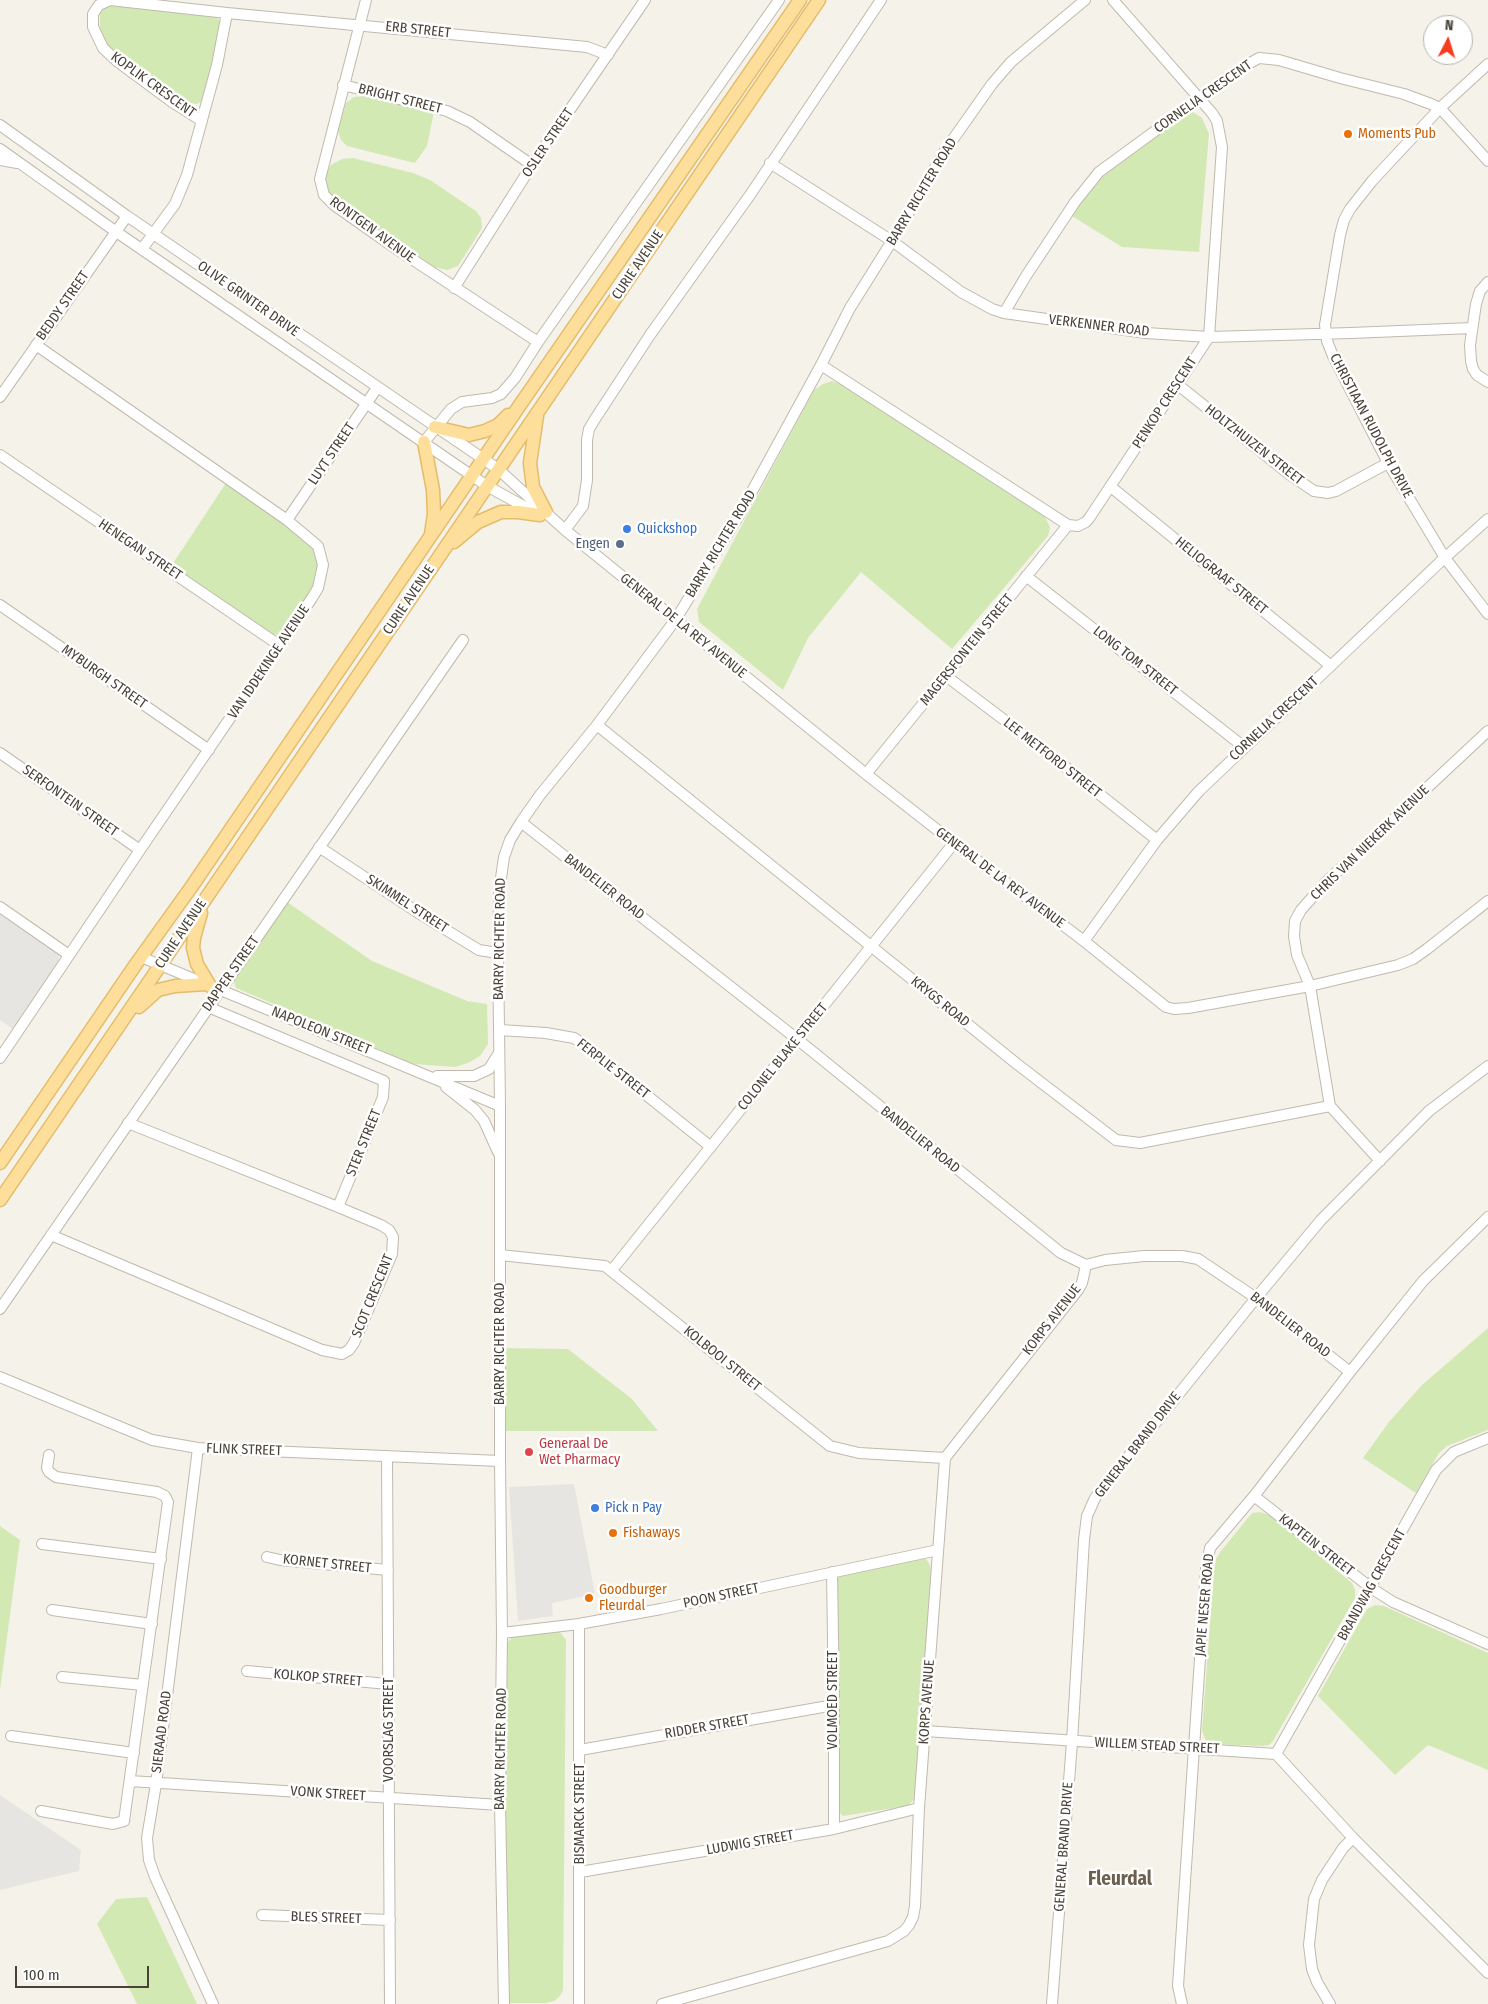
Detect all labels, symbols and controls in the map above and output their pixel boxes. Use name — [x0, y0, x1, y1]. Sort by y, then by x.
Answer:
north arrow — [1423, 15, 1473, 65]
text: N — [1444, 17, 1454, 34]
street label: ERB STREET — [385, 18, 451, 42]
street label: KOPLIK CRESCENT — [107, 49, 199, 121]
street label: CORNELIA CRESCENT — [1151, 57, 1255, 137]
street label: BRIGHT STREET — [356, 80, 444, 118]
street label: OSLER STREET — [519, 105, 577, 181]
place label: Moments Pub — [1358, 126, 1436, 142]
marker: Moments Pub — [1342, 128, 1354, 140]
street label: BARRY RICHTER ROAD — [883, 135, 961, 249]
street label: RONTGEN AVENUE — [326, 193, 418, 267]
street label: CURIE AVENUE — [609, 227, 667, 303]
street label: OLIVE GRINTER DRIVE — [194, 258, 302, 340]
street label: BEDDY STREET — [33, 268, 93, 344]
street label: VERKENNER ROAD — [1048, 311, 1150, 341]
street label: CHRISTIAAN RUDOLPH DRIVE — [1326, 351, 1416, 501]
street label: PENKOP CRESCENT — [1129, 354, 1201, 452]
street label: HOLTZHUIZEN STREET — [1201, 401, 1307, 489]
street label: LUYT STREET — [305, 420, 359, 488]
street label: BARRY RICHTER ROAD — [682, 487, 760, 601]
street label: HENEGAN STREET — [95, 516, 185, 584]
place label: Quickshop — [637, 521, 697, 537]
marker: Quickshop — [621, 523, 633, 535]
street label: HELIOGRAAF STREET — [1171, 534, 1271, 618]
place label: Engen — [576, 536, 610, 552]
marker: Engen — [614, 538, 626, 550]
street label: CURIE AVENUE — [380, 562, 438, 638]
street label: GENERAL DE LA REY AVENUE — [617, 570, 749, 682]
street label: MAGERSFONTEIN STREET — [917, 591, 1017, 709]
street label: VAN IDDEKINGE AVENUE — [225, 602, 313, 722]
street label: LONG TOM STREET — [1089, 623, 1181, 699]
street label: MYBURGH STREET — [58, 641, 150, 713]
street label: CORNELIA CRESCENT — [1226, 673, 1322, 765]
street label: LEE METFORD STREET — [1000, 715, 1104, 801]
street label: SERFONTEIN STREET — [19, 762, 121, 840]
street label: CHRIS VAN NIEKERK AVENUE — [1307, 782, 1433, 904]
street label: GENERAL DE LA REY AVENUE — [932, 824, 1068, 932]
street label: BANDELIER ROAD — [561, 850, 647, 924]
street label: SKIMMEL STREET — [363, 871, 451, 937]
street label: BARRY RICHTER ROAD — [491, 878, 509, 1000]
street label: CURIE AVENUE — [152, 896, 210, 972]
street label: DAPPER STREET — [199, 933, 263, 1015]
street label: KRYGS ROAD — [907, 973, 973, 1031]
street label: COLONEL BLAKE STREET — [734, 1000, 832, 1114]
street label: NAPOLEON STREET — [269, 1003, 373, 1059]
street label: FERPLIE STREET — [573, 1035, 653, 1103]
street label: BANDELIER ROAD — [877, 1103, 963, 1177]
street label: STER STREET — [343, 1107, 385, 1179]
street label: SCOT CRESCENT — [349, 1252, 397, 1340]
street label: KORPS AVENUE — [1019, 1281, 1085, 1359]
street label: BARRY RICHTER ROAD — [492, 1283, 508, 1405]
street label: BANDELIER ROAD — [1247, 1288, 1333, 1362]
street label: KOLBOOI STREET — [680, 1323, 764, 1395]
street label: GENERAL BRAND DRIVE — [1091, 1389, 1185, 1501]
place label: Generaal De Wet Pharmacy — [539, 1436, 620, 1468]
street label: FLINK STREET — [206, 1440, 282, 1460]
marker: Generaal De Wet Pharmacy — [523, 1446, 535, 1458]
place label: Pick n Pay — [605, 1500, 662, 1516]
marker: Pick n Pay — [589, 1502, 601, 1514]
street label: KAPTEIN STREET — [1275, 1510, 1357, 1580]
place label: Fishaways — [623, 1525, 680, 1541]
street label: BRANDWAG CRESCENT — [1334, 1526, 1410, 1644]
marker: Fishaways — [607, 1527, 619, 1539]
street label: KORNET STREET — [282, 1551, 372, 1577]
street label: JAPIE NESER ROAD — [1192, 1553, 1218, 1657]
street label: POON STREET — [682, 1580, 760, 1612]
place label: Goodburger Fleurdal — [599, 1582, 667, 1614]
marker: Goodburger Fleurdal — [583, 1592, 595, 1604]
street label: VOLMOED STREET — [825, 1651, 841, 1749]
street label: KORPS AVENUE — [916, 1659, 938, 1745]
street label: KOLKOP STREET — [273, 1666, 363, 1690]
street label: VOORSLAG STREET — [381, 1678, 397, 1782]
street label: BARRY RICHTER ROAD — [492, 1688, 510, 1810]
street label: SIERAAD ROAD — [149, 1690, 175, 1774]
street label: RIDDER STREET — [663, 1711, 751, 1743]
street label: WILLEM STEAD STREET — [1094, 1734, 1220, 1758]
street label: BISMARCK STREET — [572, 1763, 588, 1865]
street label: GENERAL BRAND DRIVE — [1051, 1782, 1077, 1912]
street label: VONK STREET — [290, 1783, 366, 1805]
street label: LUDWIG STREET — [705, 1827, 795, 1859]
district label: Fleurdal — [1088, 1869, 1152, 1891]
street label: BLES STREET — [290, 1908, 362, 1928]
scale bar — [18, 1956, 151, 1988]
text: 100 m — [23, 1966, 60, 1984]

